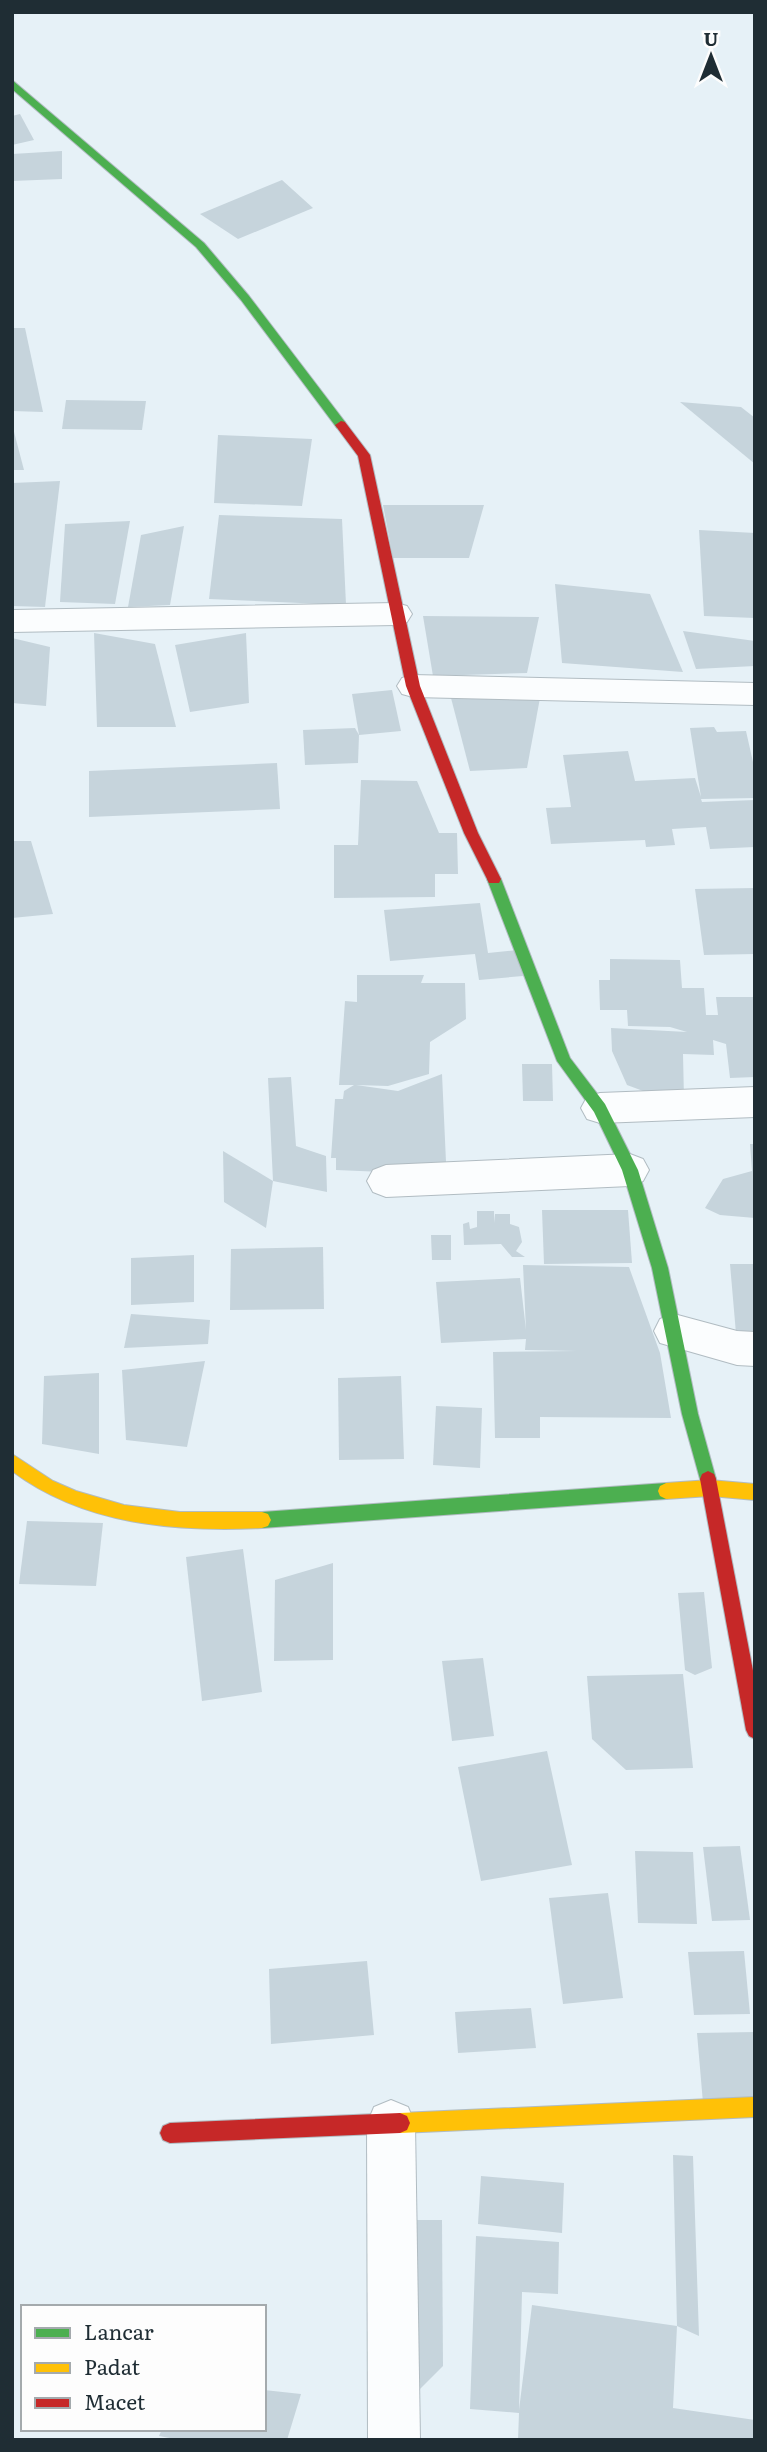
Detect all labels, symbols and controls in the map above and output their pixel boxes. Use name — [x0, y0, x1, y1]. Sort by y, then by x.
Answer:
north arrow — [676, 21, 746, 91]
text: U — [704, 24, 719, 52]
legend — [21, 2305, 266, 2431]
text: Lancar — [84, 2315, 154, 2346]
text: Padat — [84, 2350, 140, 2381]
text: Macet — [84, 2385, 146, 2416]

